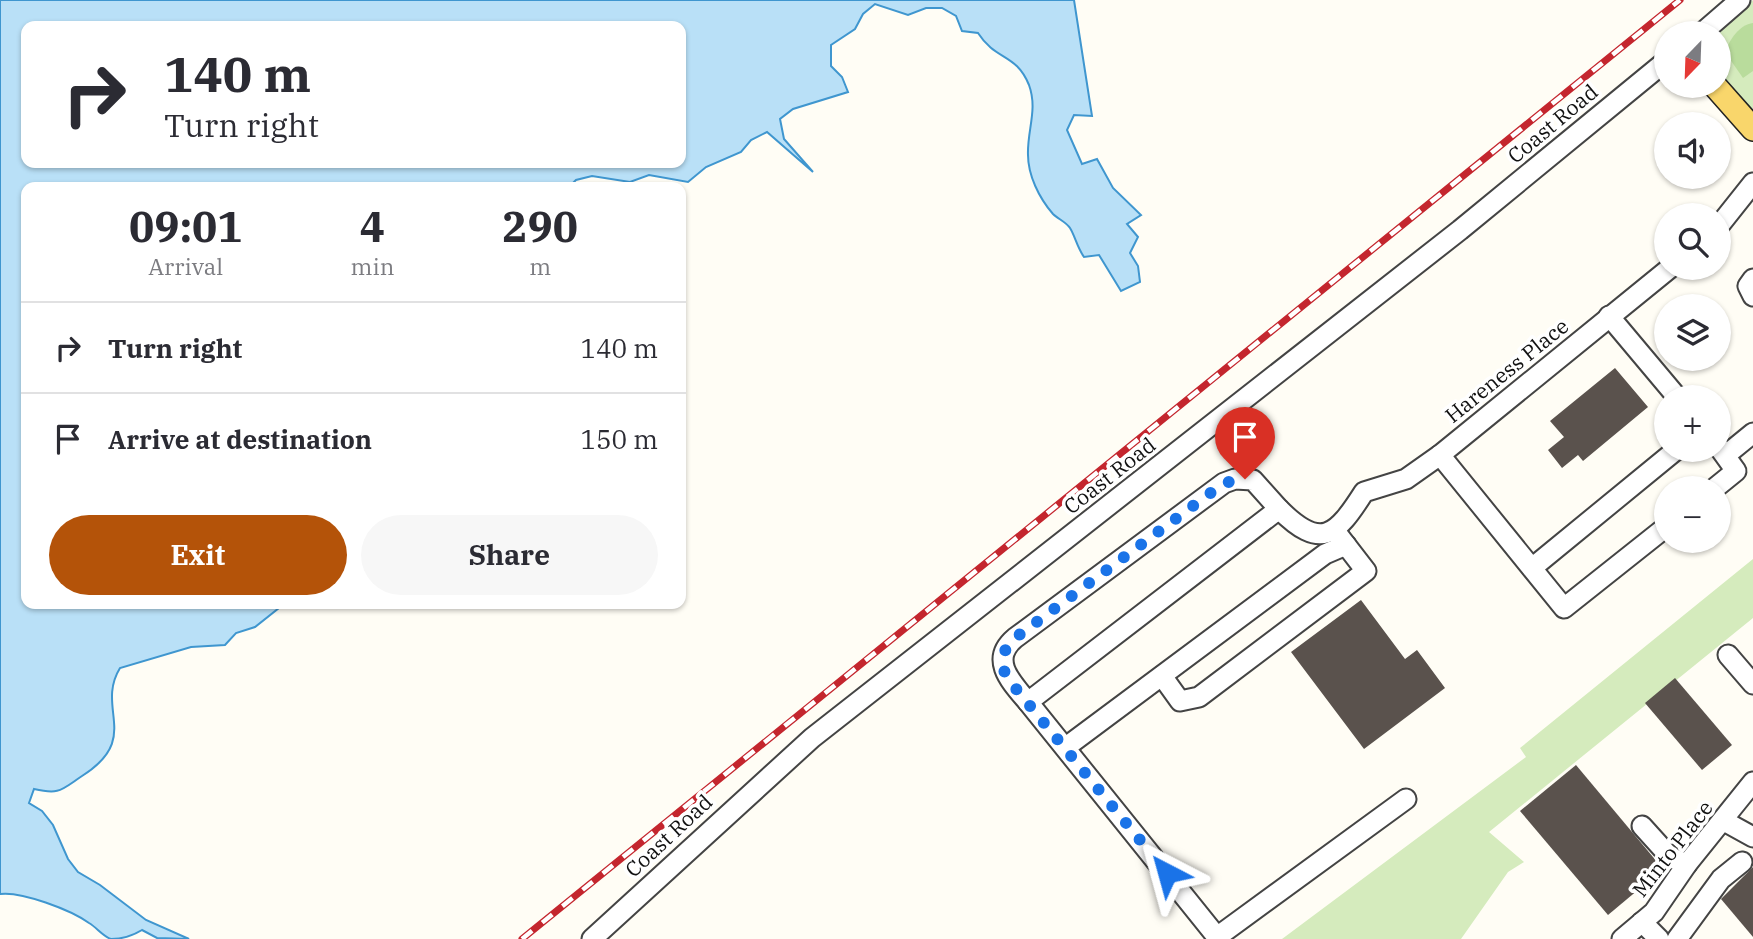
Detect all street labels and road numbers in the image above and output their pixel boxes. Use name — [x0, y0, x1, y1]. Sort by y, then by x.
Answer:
street label: Coast Road — [1501, 77, 1603, 169]
street label: Hareness Place — [1439, 312, 1574, 429]
street label: Coast Road — [1058, 430, 1161, 520]
street label: Coast Road — [619, 788, 718, 883]
street label: Minto Place — [1626, 794, 1719, 902]

